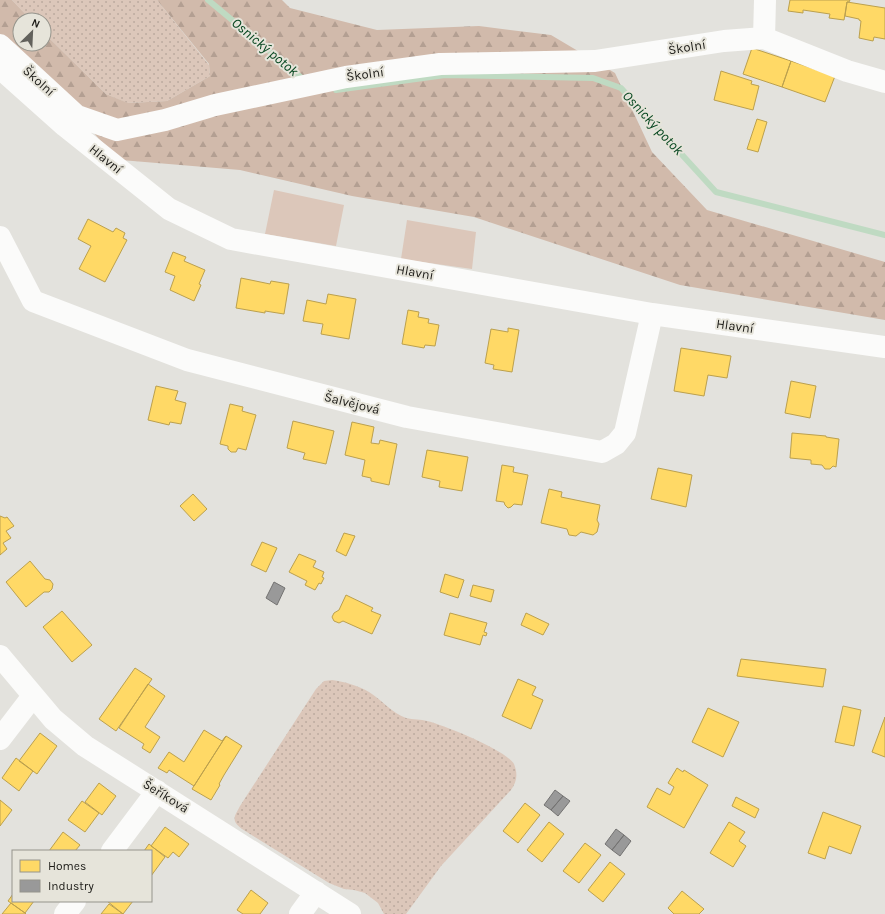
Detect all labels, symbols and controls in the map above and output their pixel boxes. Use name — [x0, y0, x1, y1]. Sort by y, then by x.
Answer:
north arrow — [12, 12, 52, 52]
water label: Osnický potok — [228, 14, 302, 80]
text: N — [30, 16, 42, 31]
street label: Školní — [667, 36, 707, 57]
street label: Školní — [20, 62, 59, 99]
street label: Školní — [345, 63, 385, 84]
water label: Osnický potok — [619, 87, 688, 159]
street label: Hlavní — [87, 141, 125, 177]
street label: Hlavní — [395, 261, 435, 283]
street label: Hlavní — [715, 316, 755, 336]
street label: Šalvějová — [323, 388, 382, 417]
street label: Šeříková — [140, 775, 192, 816]
legend — [12, 850, 152, 902]
text: Homes — [48, 859, 86, 873]
text: Industry — [48, 879, 94, 893]

